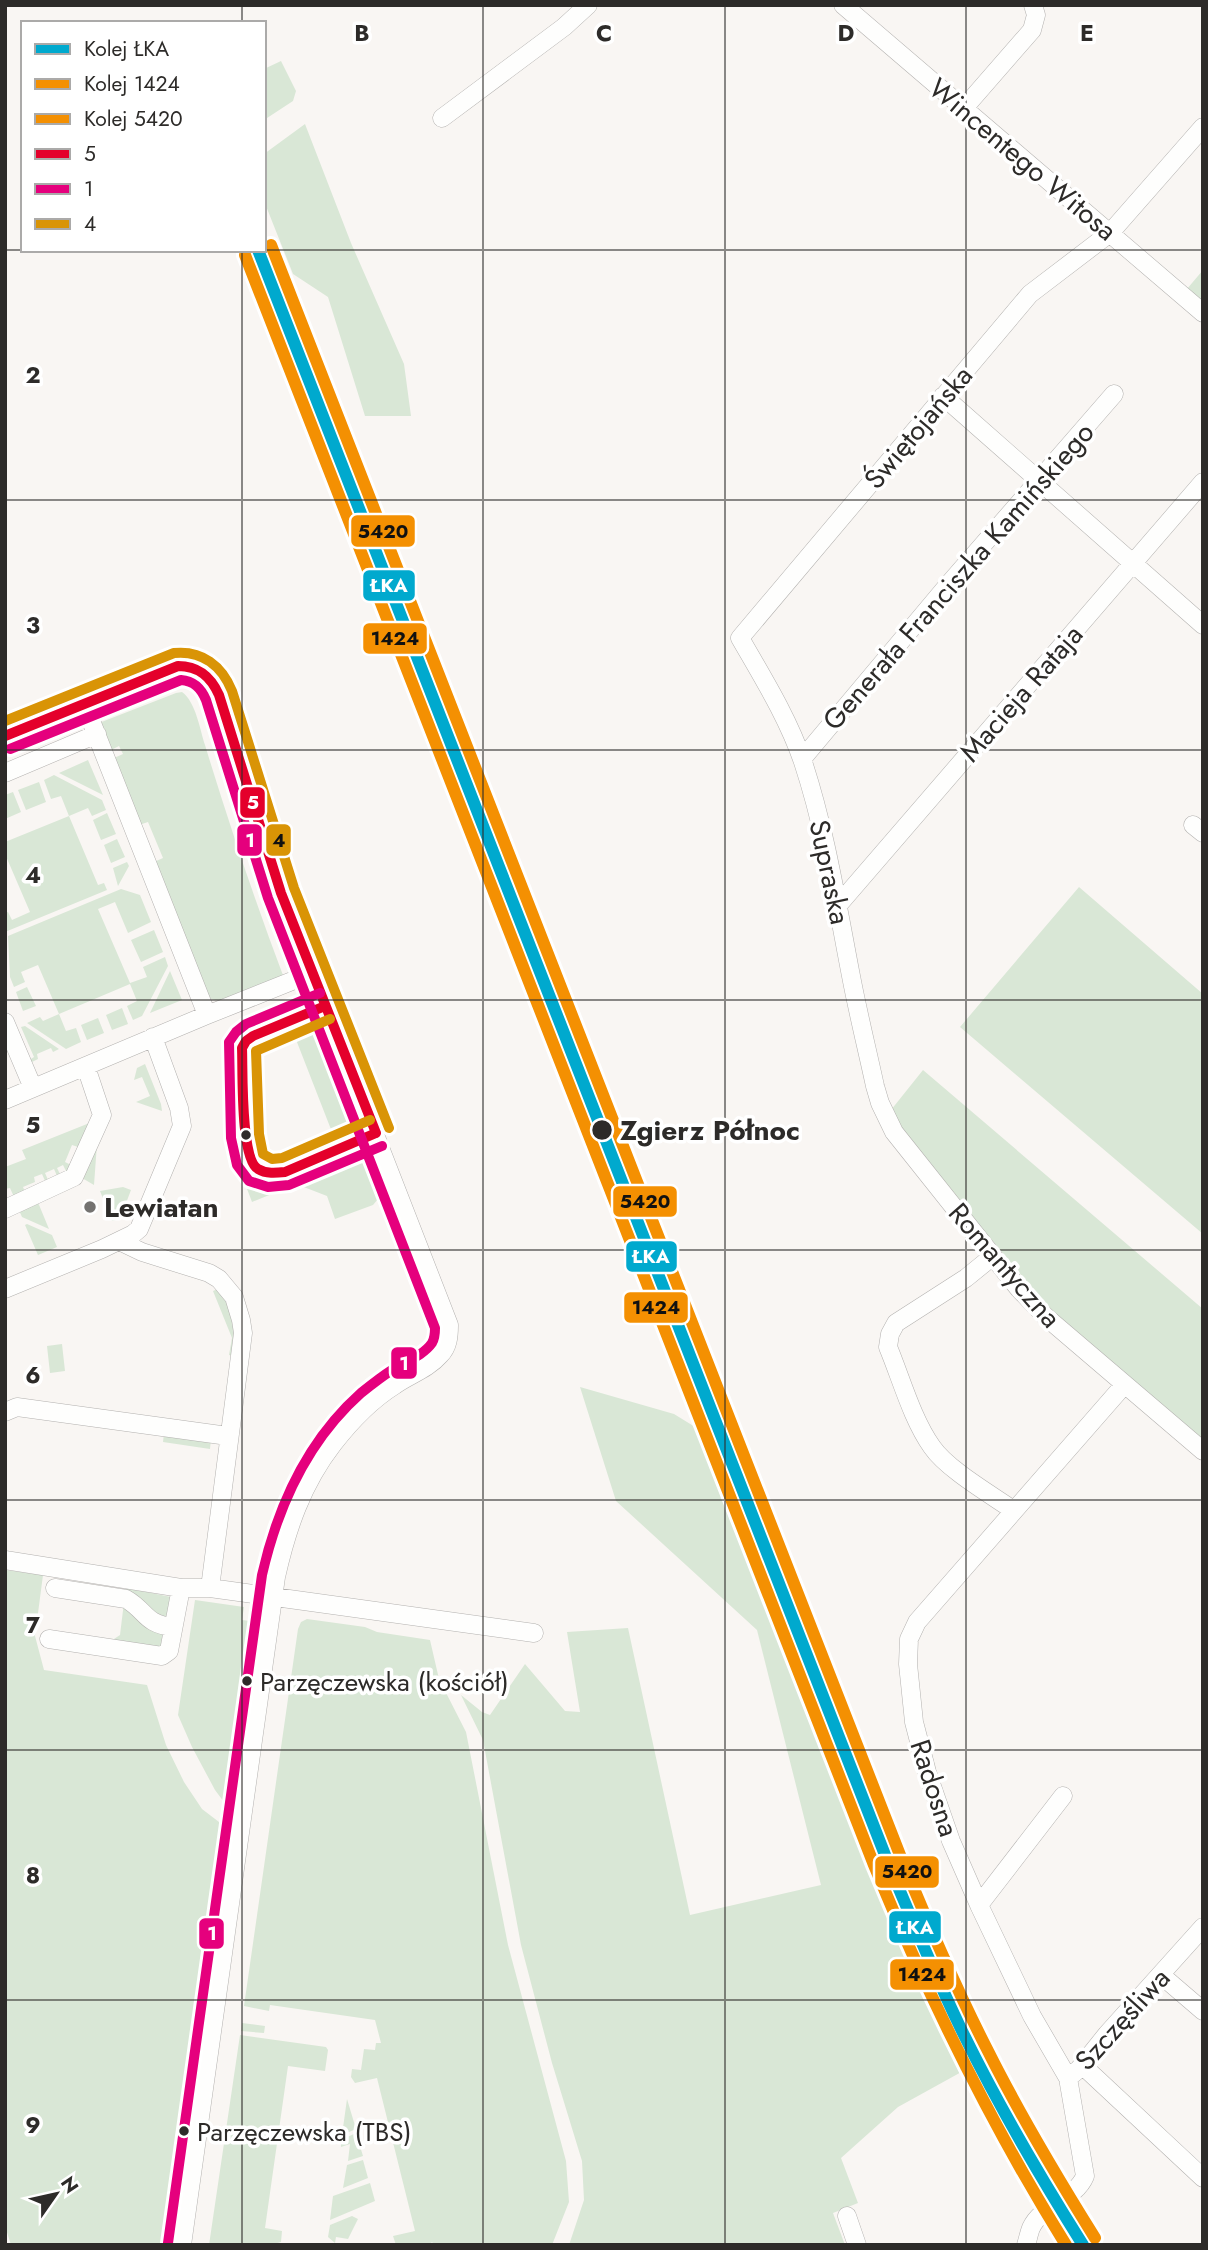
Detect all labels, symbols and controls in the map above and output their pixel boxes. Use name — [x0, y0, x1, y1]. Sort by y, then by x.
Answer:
text: B — [354, 16, 370, 50]
text: C — [596, 16, 612, 50]
text: D — [838, 16, 855, 50]
text: E — [1080, 16, 1094, 50]
legend — [21, 21, 266, 252]
text: Kolej ŁKA — [84, 34, 169, 64]
street label: Wincentego Witosa — [920, 68, 1126, 251]
text: Kolej 1424 — [84, 69, 180, 99]
text: Kolej 5420 — [84, 104, 183, 134]
text: 5 — [84, 139, 96, 169]
text: 1 — [84, 174, 93, 204]
text: 4 — [84, 209, 96, 239]
street label: Świętojańska — [854, 357, 982, 498]
text: 2 — [25, 358, 41, 392]
street label: Generała Franciszka Kamińskiego — [813, 413, 1104, 739]
line badge: 5420 — [350, 514, 416, 548]
text: 5420 — [358, 518, 408, 545]
line badge: ŁKA — [362, 569, 416, 602]
text: ŁKA — [369, 572, 408, 599]
text: 3 — [26, 608, 40, 642]
street label: Macieja Rataja — [950, 616, 1093, 771]
line badge: 1424 — [362, 622, 428, 655]
text: 1424 — [371, 625, 419, 652]
line badge: 5 — [239, 786, 266, 819]
text: 5 — [247, 789, 259, 816]
street label: Supraska — [798, 816, 861, 928]
line badge: 1 — [236, 823, 263, 857]
line badge: 4 — [265, 823, 292, 857]
text: 1 — [245, 827, 255, 854]
text: 4 — [272, 827, 286, 854]
text: 4 — [25, 858, 41, 892]
text: 5 — [26, 1108, 40, 1142]
place label: Zgierz Północ — [620, 1110, 800, 1151]
marker: Zgierz Północ — [590, 1118, 614, 1142]
unlabelled marker — [239, 1128, 253, 1142]
line badge: 5420 — [612, 1185, 678, 1218]
place label: Lewiatan — [104, 1187, 219, 1228]
text: 5420 — [620, 1188, 670, 1215]
street label: Romantyczna — [939, 1194, 1071, 1337]
marker: Lewiatan — [82, 1199, 98, 1215]
line badge: ŁKA — [625, 1240, 678, 1273]
text: ŁKA — [631, 1243, 670, 1270]
line badge: 1424 — [623, 1291, 689, 1324]
text: 1424 — [632, 1294, 680, 1321]
line badge: 1 — [390, 1346, 418, 1380]
text: 1 — [399, 1350, 409, 1377]
text: 6 — [25, 1358, 41, 1392]
text: 7 — [26, 1608, 40, 1642]
place label: Parzęczewska (kościół) — [260, 1663, 509, 1701]
marker: Parzęczewska (kościół) — [240, 1674, 254, 1688]
street label: Radosna — [900, 1734, 969, 1842]
line badge: 5420 — [874, 1855, 940, 1889]
text: 8 — [26, 1858, 40, 1892]
text: 5420 — [882, 1858, 932, 1885]
line badge: ŁKA — [888, 1910, 942, 1944]
text: ŁKA — [895, 1914, 934, 1941]
line badge: 1 — [198, 1917, 225, 1950]
text: 1 — [207, 1920, 217, 1947]
line badge: 1424 — [889, 1958, 955, 1991]
street label: Szczęśliwa — [1065, 1959, 1180, 2080]
text: 1424 — [898, 1961, 946, 1988]
text: 9 — [25, 2108, 41, 2142]
place label: Parzęczewska (TBS) — [197, 2113, 412, 2151]
marker: Parzęczewska (TBS) — [177, 2124, 191, 2138]
north arrow — [21, 2159, 91, 2229]
text: N — [54, 2171, 85, 2199]

